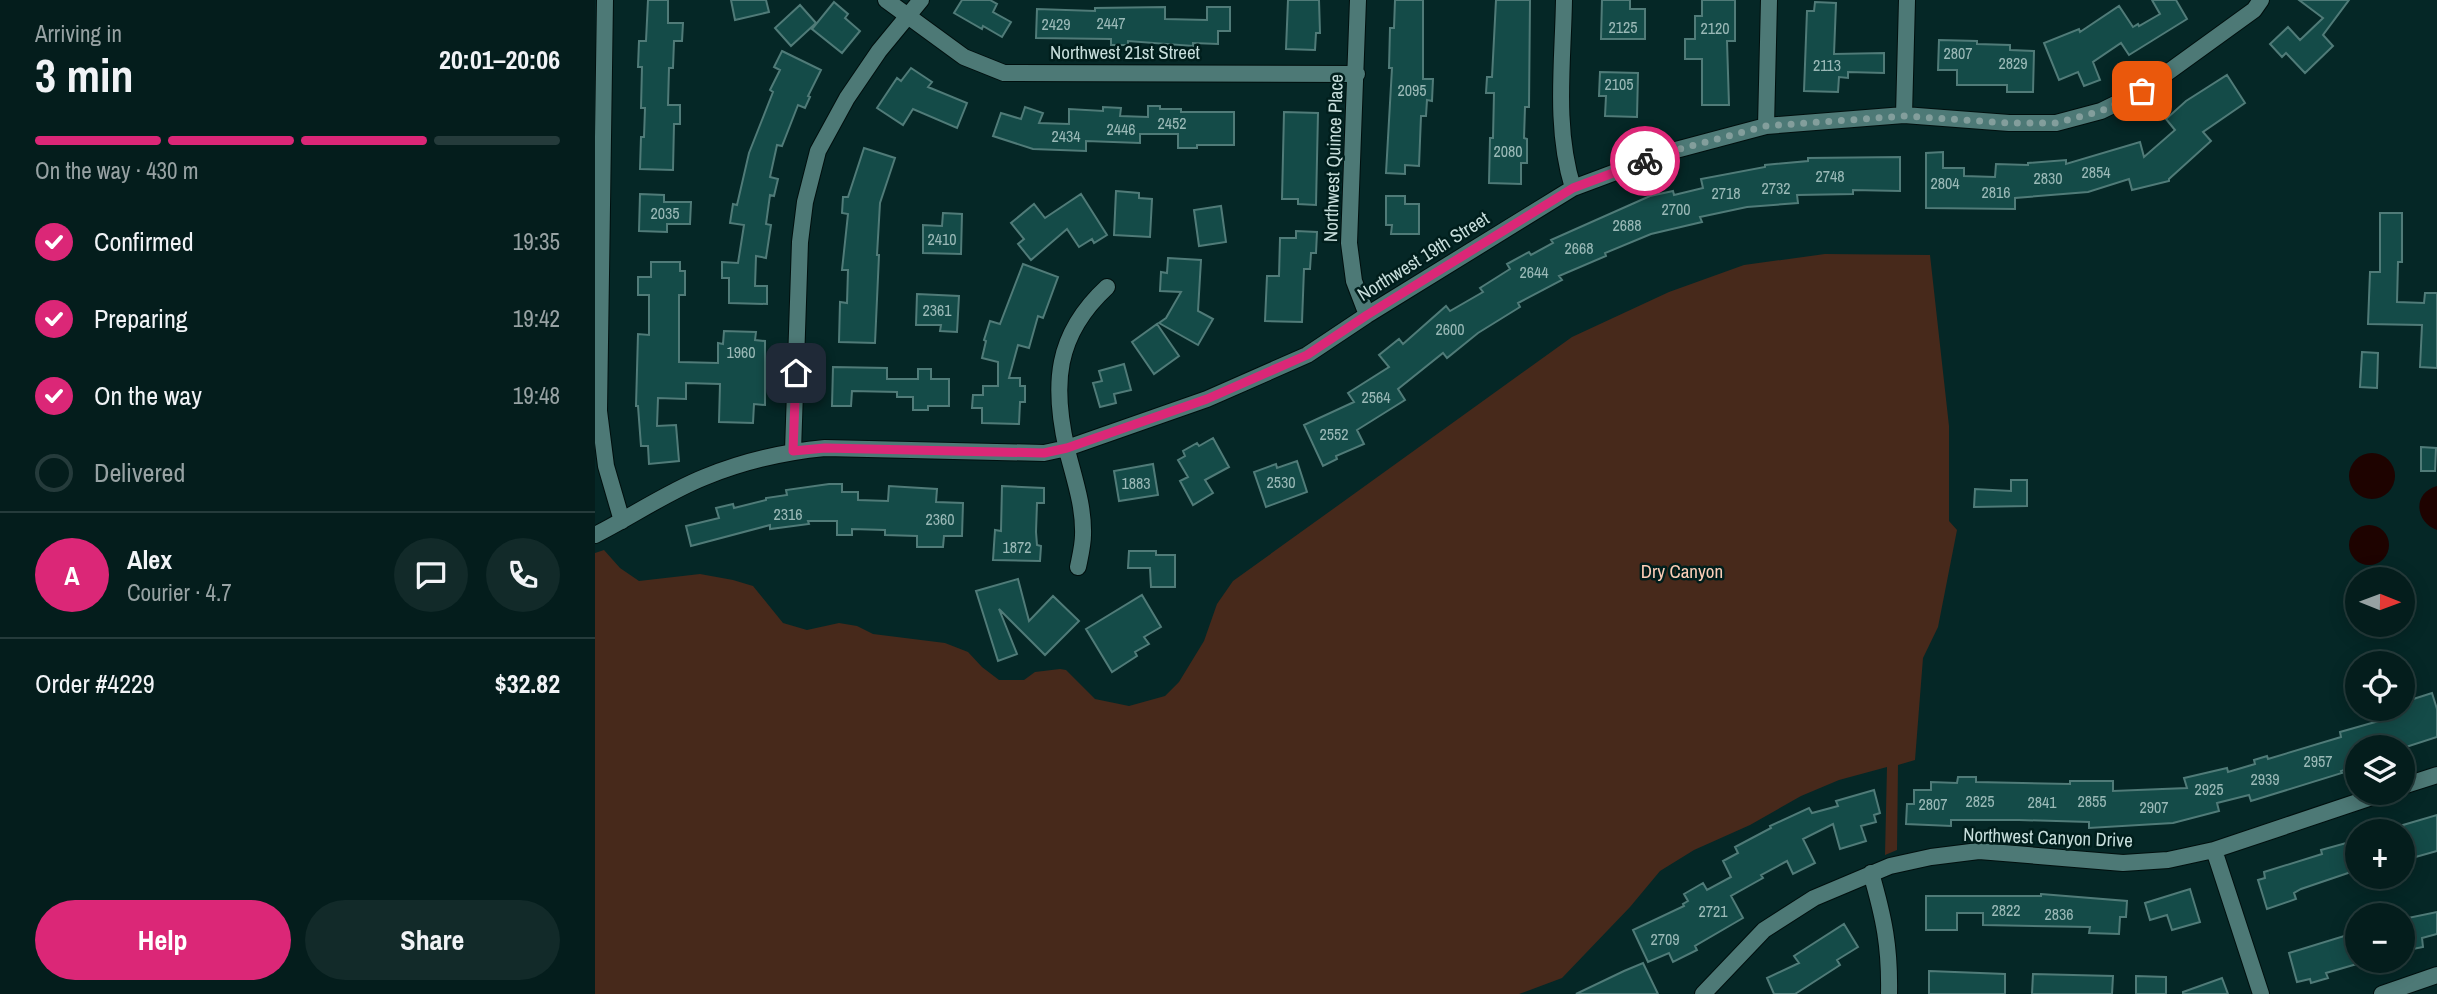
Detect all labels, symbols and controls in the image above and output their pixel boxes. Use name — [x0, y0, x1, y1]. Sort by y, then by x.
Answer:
house number: 2447 — [1096, 12, 1126, 34]
house number: 2429 — [1041, 13, 1071, 35]
house number: 2125 — [1608, 16, 1638, 38]
house number: 2120 — [1700, 17, 1730, 39]
text: Arriving in — [35, 18, 122, 49]
street label: Northwest 21st Street — [1050, 39, 1201, 65]
text: 20:01–20:06 — [439, 42, 560, 77]
house number: 2807 — [1943, 42, 1973, 64]
text: 3 min — [35, 44, 134, 106]
house number: 2829 — [1998, 52, 2028, 74]
house number: 2113 — [1813, 54, 1841, 76]
pin — [2112, 61, 2172, 121]
icon: bag — [2123, 72, 2161, 110]
house number: 2105 — [1604, 73, 1634, 95]
street label: Northwest Quince Place — [1317, 74, 1349, 242]
house number: 2095 — [1397, 79, 1427, 101]
house number: 2452 — [1157, 112, 1187, 134]
house number: 2446 — [1106, 118, 1136, 140]
house number: 2434 — [1051, 125, 1081, 147]
courier — [1610, 126, 1680, 196]
house number: 2080 — [1493, 140, 1523, 162]
icon: bike — [1626, 142, 1664, 180]
text: On the way · 430 m — [35, 155, 199, 186]
house number: 2854 — [2081, 161, 2111, 183]
house number: 2748 — [1815, 165, 1845, 187]
house number: 2830 — [2033, 167, 2063, 189]
house number: 2804 — [1930, 172, 1960, 194]
house number: 2732 — [1761, 177, 1791, 199]
house number: 2816 — [1981, 181, 2011, 203]
house number: 2718 — [1711, 182, 1741, 204]
house number: 2700 — [1661, 198, 1691, 220]
house number: 2035 — [650, 202, 680, 224]
street label: Northwest 19th Street — [1352, 205, 1494, 307]
house number: 2688 — [1612, 214, 1642, 236]
icon: check — [35, 223, 73, 261]
text: Confirmed — [94, 224, 194, 259]
text: 19:35 — [513, 226, 560, 257]
house number: 2410 — [927, 228, 957, 250]
house number: 2668 — [1564, 237, 1594, 259]
house number: 2644 — [1519, 261, 1549, 283]
house number: 2361 — [922, 299, 952, 321]
icon: check — [35, 300, 73, 338]
text: Preparing — [94, 301, 188, 336]
text: 19:42 — [513, 303, 560, 334]
house number: 2600 — [1435, 318, 1465, 340]
house number: 1960 — [726, 341, 756, 363]
pin — [766, 343, 826, 403]
icon: home — [777, 354, 815, 392]
icon: check — [35, 377, 73, 415]
text: On the way — [94, 378, 202, 413]
text: 19:48 — [513, 380, 560, 411]
house number: 2564 — [1361, 386, 1391, 408]
house number: 2552 — [1319, 423, 1349, 445]
text: Delivered — [94, 455, 185, 490]
house number: 2530 — [1266, 471, 1296, 493]
house number: 1883 — [1121, 472, 1151, 494]
house number: 2316 — [773, 503, 803, 525]
house number: 2360 — [925, 508, 955, 530]
house number: 1872 — [1002, 536, 1032, 558]
button: chat — [394, 538, 468, 612]
button: phone — [486, 538, 560, 612]
text: Alex — [127, 542, 172, 577]
text: A — [64, 558, 80, 593]
park label: Dry Canyon — [1641, 558, 1723, 584]
north arrow — [2345, 567, 2415, 637]
map controls — [2345, 567, 2415, 973]
text: Courier · 4.7 — [127, 577, 232, 608]
button: locate — [2345, 651, 2415, 721]
text: Order #4229 — [35, 666, 155, 701]
text: $32.82 — [495, 666, 560, 701]
button: layers — [2345, 735, 2415, 805]
house number: 2957 — [2303, 750, 2333, 772]
house number: 2939 — [2250, 768, 2280, 790]
house number: 2925 — [2194, 778, 2224, 800]
house number: 2825 — [1965, 790, 1995, 812]
house number: 2855 — [2077, 790, 2107, 812]
house number: 2841 — [2027, 791, 2057, 813]
house number: 2807 — [1918, 793, 1948, 815]
house number: 2907 — [2139, 796, 2169, 818]
button: + — [2345, 819, 2415, 889]
street label: Northwest Canyon Drive — [1963, 821, 2133, 853]
house number: 2822 — [1991, 899, 2021, 921]
button: Help — [35, 900, 291, 980]
button: Share — [305, 900, 560, 980]
house number: 2721 — [1698, 900, 1728, 922]
house number: 2836 — [2044, 903, 2074, 925]
button: − — [2345, 903, 2415, 973]
house number: 2709 — [1650, 928, 1680, 950]

